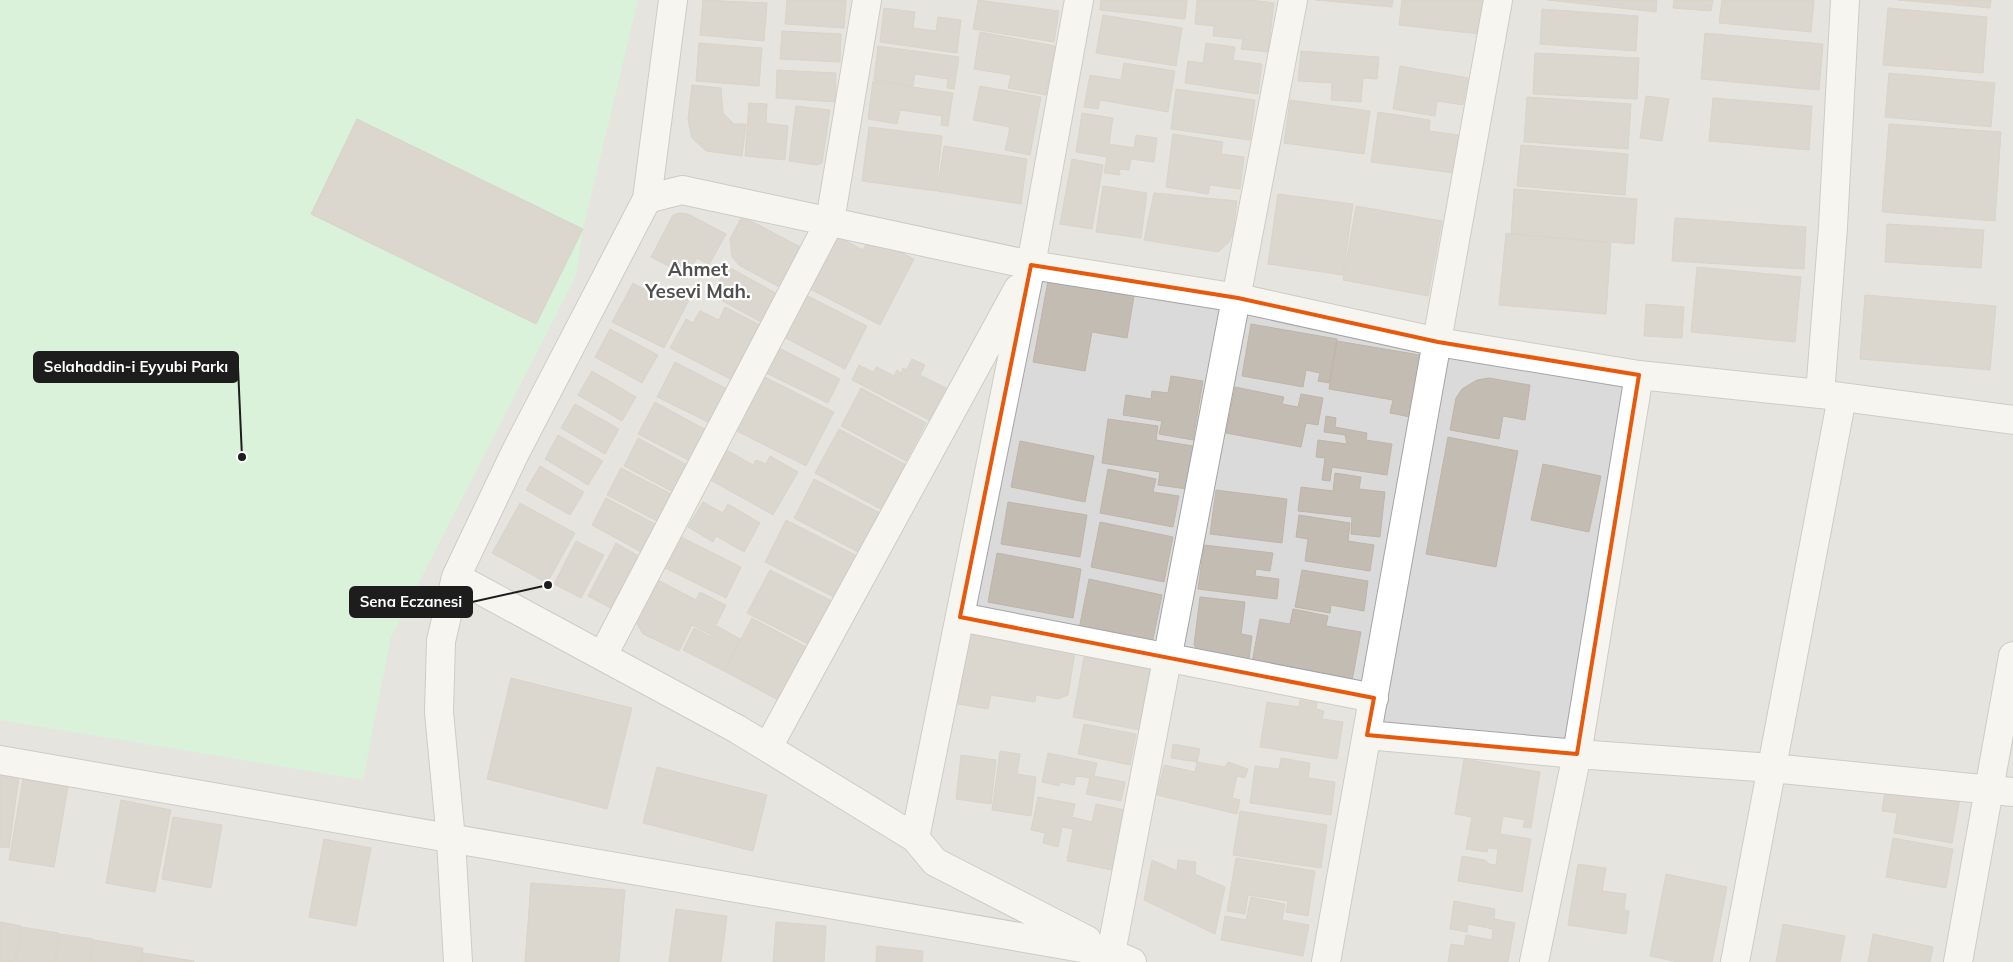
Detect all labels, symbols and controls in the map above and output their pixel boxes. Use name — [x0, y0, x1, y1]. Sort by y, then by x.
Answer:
district label: Ahmet Yesevi Mah. — [644, 257, 751, 303]
callout: Selahaddin-i Eyyubi Parkı — [34, 352, 238, 382]
text: Selahaddin-i Eyyubi Parkı — [44, 357, 228, 376]
callout: Sena Eczanesi — [350, 587, 472, 617]
text: Sena Eczanesi — [360, 592, 462, 611]

